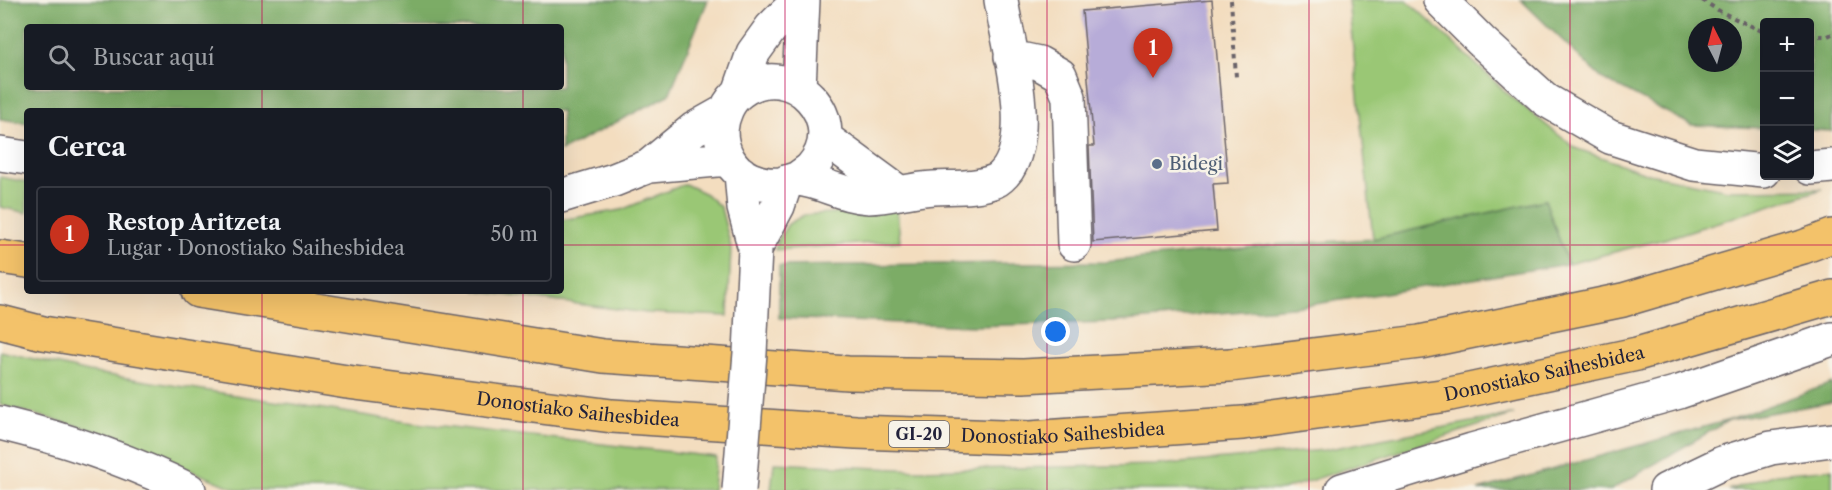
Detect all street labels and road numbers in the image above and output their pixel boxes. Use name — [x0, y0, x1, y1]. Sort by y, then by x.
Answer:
street label: Donostiako Saihesbidea — [1442, 341, 1648, 406]
street label: Donostiako Saihesbidea — [475, 388, 681, 431]
street label: Donostiako Saihesbidea — [960, 417, 1166, 449]
road number: GI-20 — [889, 421, 949, 447]

